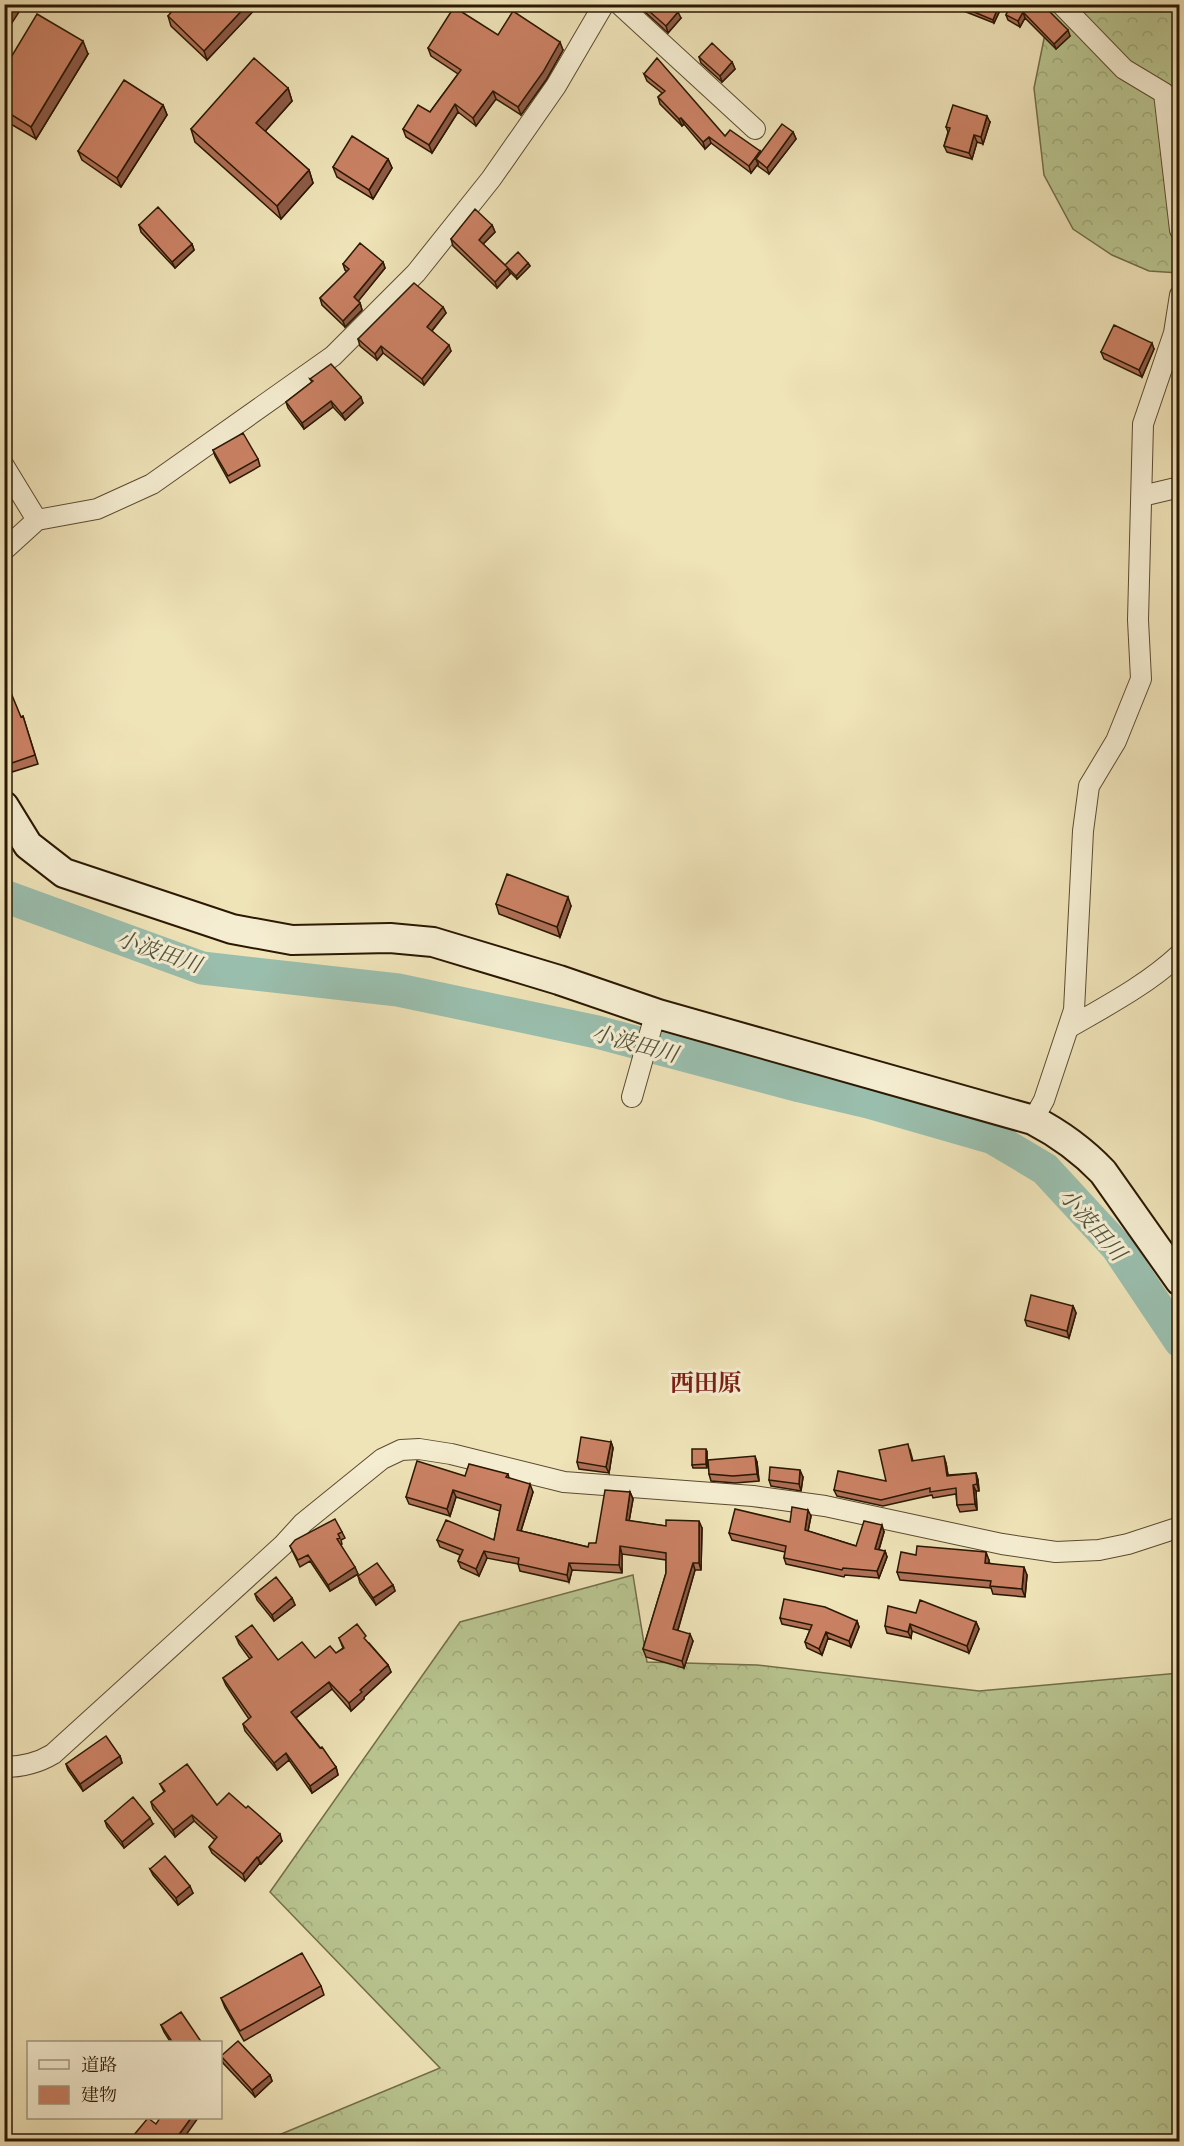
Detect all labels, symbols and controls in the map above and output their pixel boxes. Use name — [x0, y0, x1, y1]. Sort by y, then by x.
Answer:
water label: 小波田川 — [111, 924, 207, 984]
water label: 小波田川 — [588, 1019, 683, 1073]
water label: 小波田川 — [1050, 1182, 1133, 1271]
district label: 西田原 — [670, 1368, 742, 1402]
legend — [27, 2041, 222, 2119]
text: 道路 — [81, 2054, 117, 2080]
text: 建物 — [81, 2084, 117, 2110]

